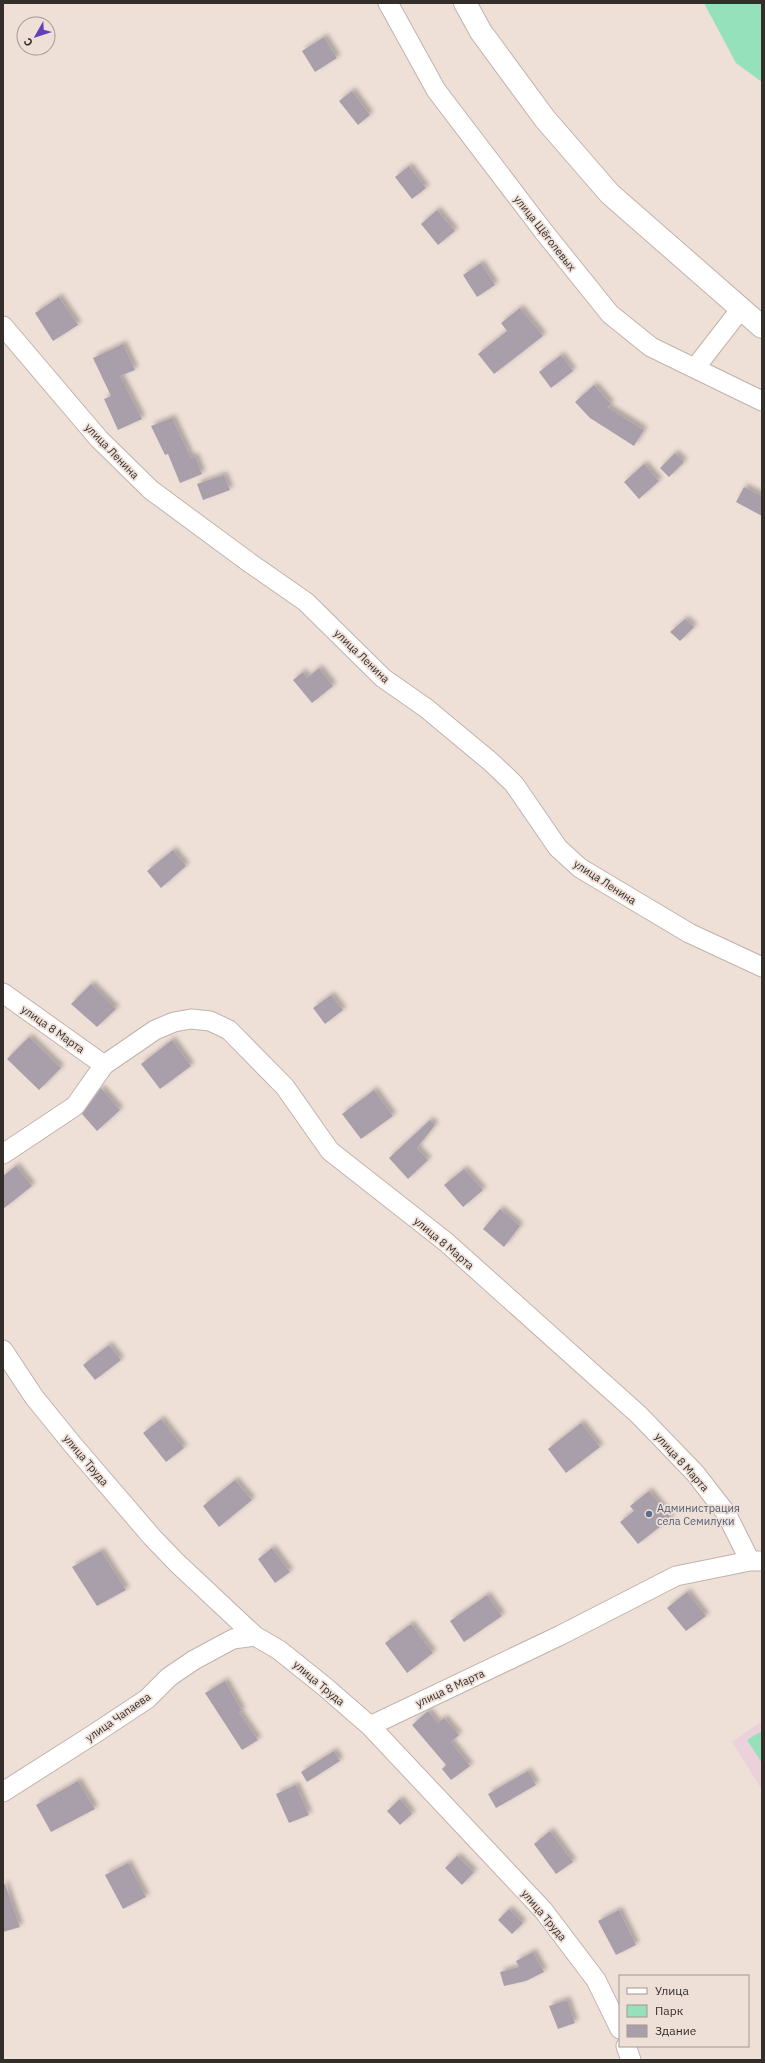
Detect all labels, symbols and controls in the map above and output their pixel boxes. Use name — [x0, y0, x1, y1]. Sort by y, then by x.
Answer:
north arrow — [16, 16, 56, 56]
text: С — [21, 35, 36, 49]
street label: улица Щёголевых — [511, 192, 579, 274]
street label: улица Ленина — [82, 420, 142, 482]
street label: улица Ленина — [331, 626, 393, 686]
street label: улица Ленина — [571, 857, 639, 908]
street label: улица 8 Марта — [19, 1002, 88, 1056]
street label: улица 8 Марта — [411, 1214, 477, 1272]
street label: улица 8 Марта — [652, 1430, 712, 1494]
street label: улица Труда — [60, 1431, 112, 1489]
place label: Администрация села Семилуки — [657, 1501, 740, 1528]
marker: Администрация села Семилуки — [644, 1509, 654, 1519]
street label: улица Труда — [290, 1657, 348, 1709]
street label: улица 8 Марта — [413, 1666, 487, 1710]
street label: улица Чапаева — [83, 1689, 153, 1745]
street label: улица Труда — [518, 1886, 570, 1944]
legend — [619, 1975, 749, 2047]
text: Улица — [655, 1983, 689, 1998]
text: Парк — [655, 2003, 684, 2018]
text: Здание — [655, 2023, 697, 2038]

